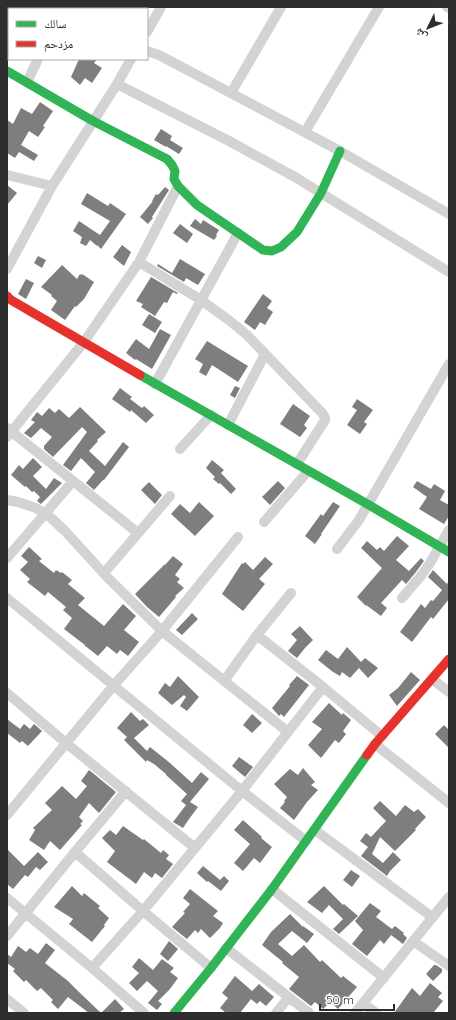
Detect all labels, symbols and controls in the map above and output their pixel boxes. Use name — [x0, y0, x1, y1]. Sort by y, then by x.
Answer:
legend — [8, 8, 148, 60]
north arrow — [408, 8, 448, 48]
text: سالك — [44, 16, 66, 31]
text: ش — [411, 25, 431, 44]
text: مزدحم — [44, 36, 73, 52]
scale bar — [320, 986, 394, 1012]
text: 50 m — [326, 992, 354, 1007]

